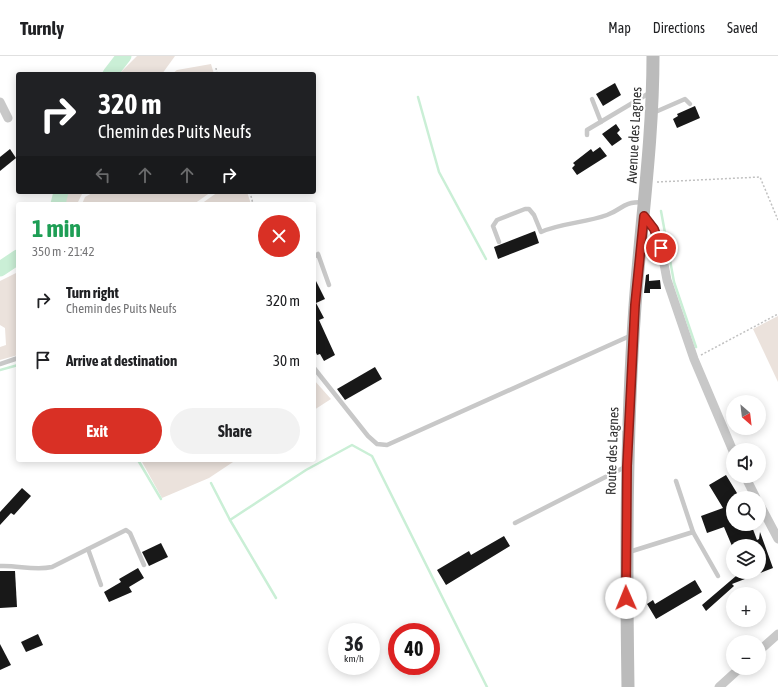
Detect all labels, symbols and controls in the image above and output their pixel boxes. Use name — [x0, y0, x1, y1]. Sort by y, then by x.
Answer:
text: Turnly — [20, 17, 64, 39]
text: Map — [608, 20, 631, 36]
text: Directions — [653, 20, 705, 36]
text: Saved — [727, 20, 758, 36]
street label: Avenue des Lagnes — [623, 86, 645, 184]
icon: right — [32, 88, 84, 140]
text: 320 m — [98, 88, 161, 120]
text: Chemin des Puits Neufs — [98, 121, 251, 142]
icon: left — [92, 164, 114, 186]
icon: ahead — [134, 164, 156, 186]
icon: ahead — [176, 164, 198, 186]
icon: right — [218, 164, 240, 186]
text: 1 min — [32, 215, 81, 242]
button: close — [258, 215, 300, 257]
pin — [644, 231, 678, 265]
icon: arrive — [650, 237, 672, 259]
text: 350 m · 21:42 — [32, 244, 95, 259]
text: Turn right — [66, 284, 119, 301]
icon: right — [32, 289, 54, 311]
text: 320 m — [266, 292, 300, 309]
text: Chemin des Puits Neufs — [66, 301, 177, 316]
icon: arrive — [32, 349, 54, 371]
text: Arrive at destination — [66, 352, 177, 369]
text: 30 m — [273, 352, 300, 369]
north arrow — [726, 395, 766, 435]
map controls — [726, 395, 766, 675]
street label: Route des Lagnes — [602, 406, 622, 495]
button: Exit — [32, 408, 162, 454]
button: Share — [170, 408, 300, 454]
button: sound — [726, 443, 766, 483]
button: search — [726, 491, 766, 531]
button: layers — [726, 539, 766, 579]
position arrow — [605, 577, 647, 619]
button: + — [726, 587, 766, 627]
speed limit sign: 40 — [388, 623, 440, 675]
text: 36 — [345, 632, 363, 655]
button: − — [726, 635, 766, 675]
text: km/h — [344, 653, 364, 664]

